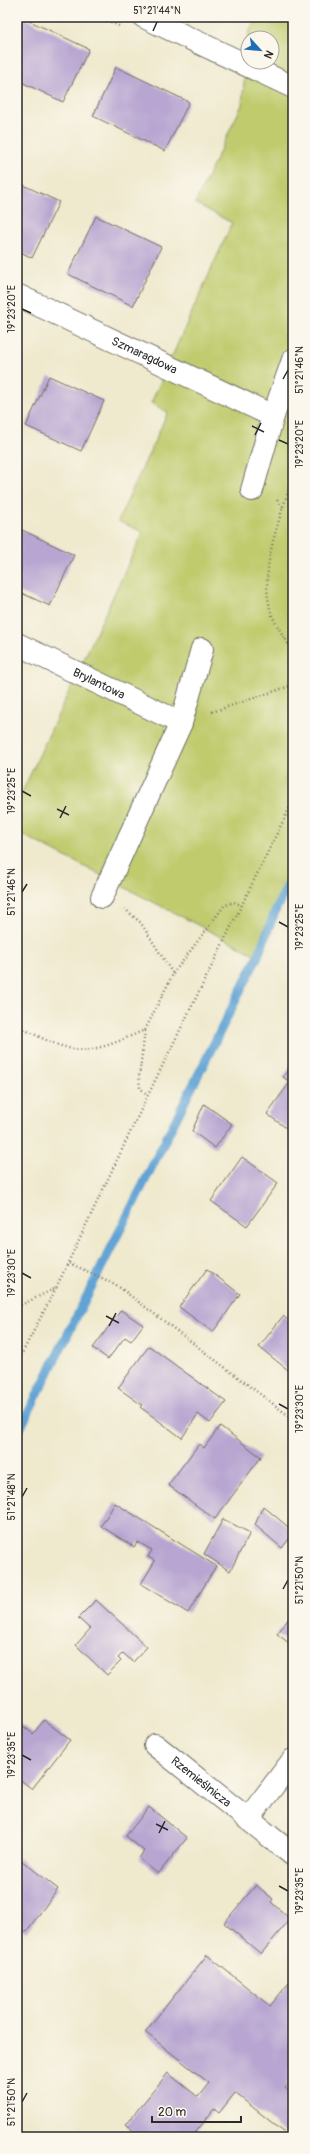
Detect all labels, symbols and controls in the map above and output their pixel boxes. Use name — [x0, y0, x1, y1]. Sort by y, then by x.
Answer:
text: 51°21'44"N — [133, 5, 181, 17]
north arrow — [240, 30, 280, 70]
text: N — [261, 48, 276, 61]
text: 19°23'20"E — [6, 285, 18, 333]
street label: Szmaragdowa — [109, 333, 180, 377]
text: 51°21'46"N — [294, 346, 306, 394]
text: 19°23'20"E — [294, 420, 306, 468]
street label: Brylantowa — [71, 665, 128, 703]
text: 19°23'25"E — [6, 768, 18, 814]
text: 51°21'46"N — [6, 868, 18, 916]
text: 19°23'25"E — [294, 904, 306, 950]
text: 19°23'30"E — [6, 1249, 18, 1297]
text: 19°23'30"E — [294, 1385, 306, 1433]
text: 51°21'48"N — [6, 1473, 18, 1520]
text: 51°21'50"N — [294, 1556, 306, 1604]
text: 19°23'35"E — [6, 1732, 18, 1778]
street label: Rzemieślnicza — [168, 1753, 235, 1811]
text: 19°23'35"E — [294, 1868, 306, 1914]
text: 51°21'50"N — [6, 2078, 18, 2126]
scale bar — [152, 2098, 241, 2124]
text: 20 m — [158, 2105, 187, 2120]

